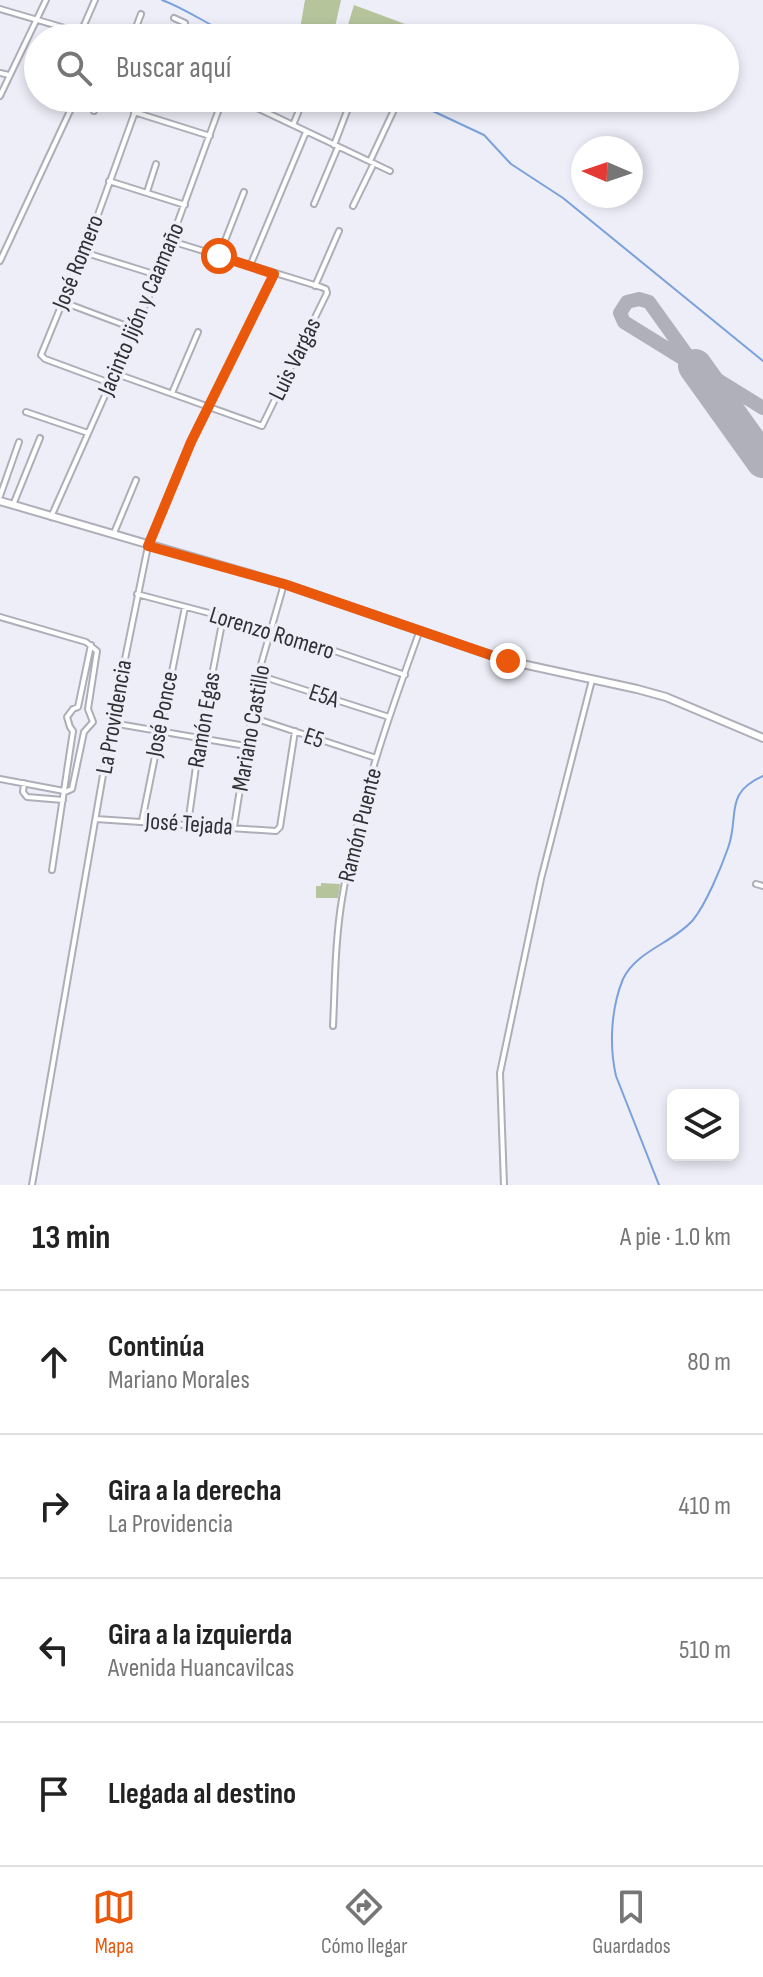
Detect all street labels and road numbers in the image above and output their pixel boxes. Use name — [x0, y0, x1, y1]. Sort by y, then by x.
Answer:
street label: José Romero — [46, 211, 110, 314]
street label: Jacinto Jijón y Caamaño — [91, 218, 190, 401]
street label: Luis Vargas — [263, 313, 327, 405]
street label: Lorenzo Romero — [206, 600, 338, 666]
street label: La Providencia — [90, 658, 138, 776]
street label: Mariano Castillo — [226, 663, 276, 793]
street label: José Ponce — [139, 669, 184, 760]
street label: Ramón Egas — [181, 670, 227, 770]
street label: E5A — [305, 678, 343, 715]
street label: E5 — [300, 721, 328, 755]
street label: Ramón Puente — [332, 765, 388, 885]
street label: José Tejada — [143, 806, 234, 842]

